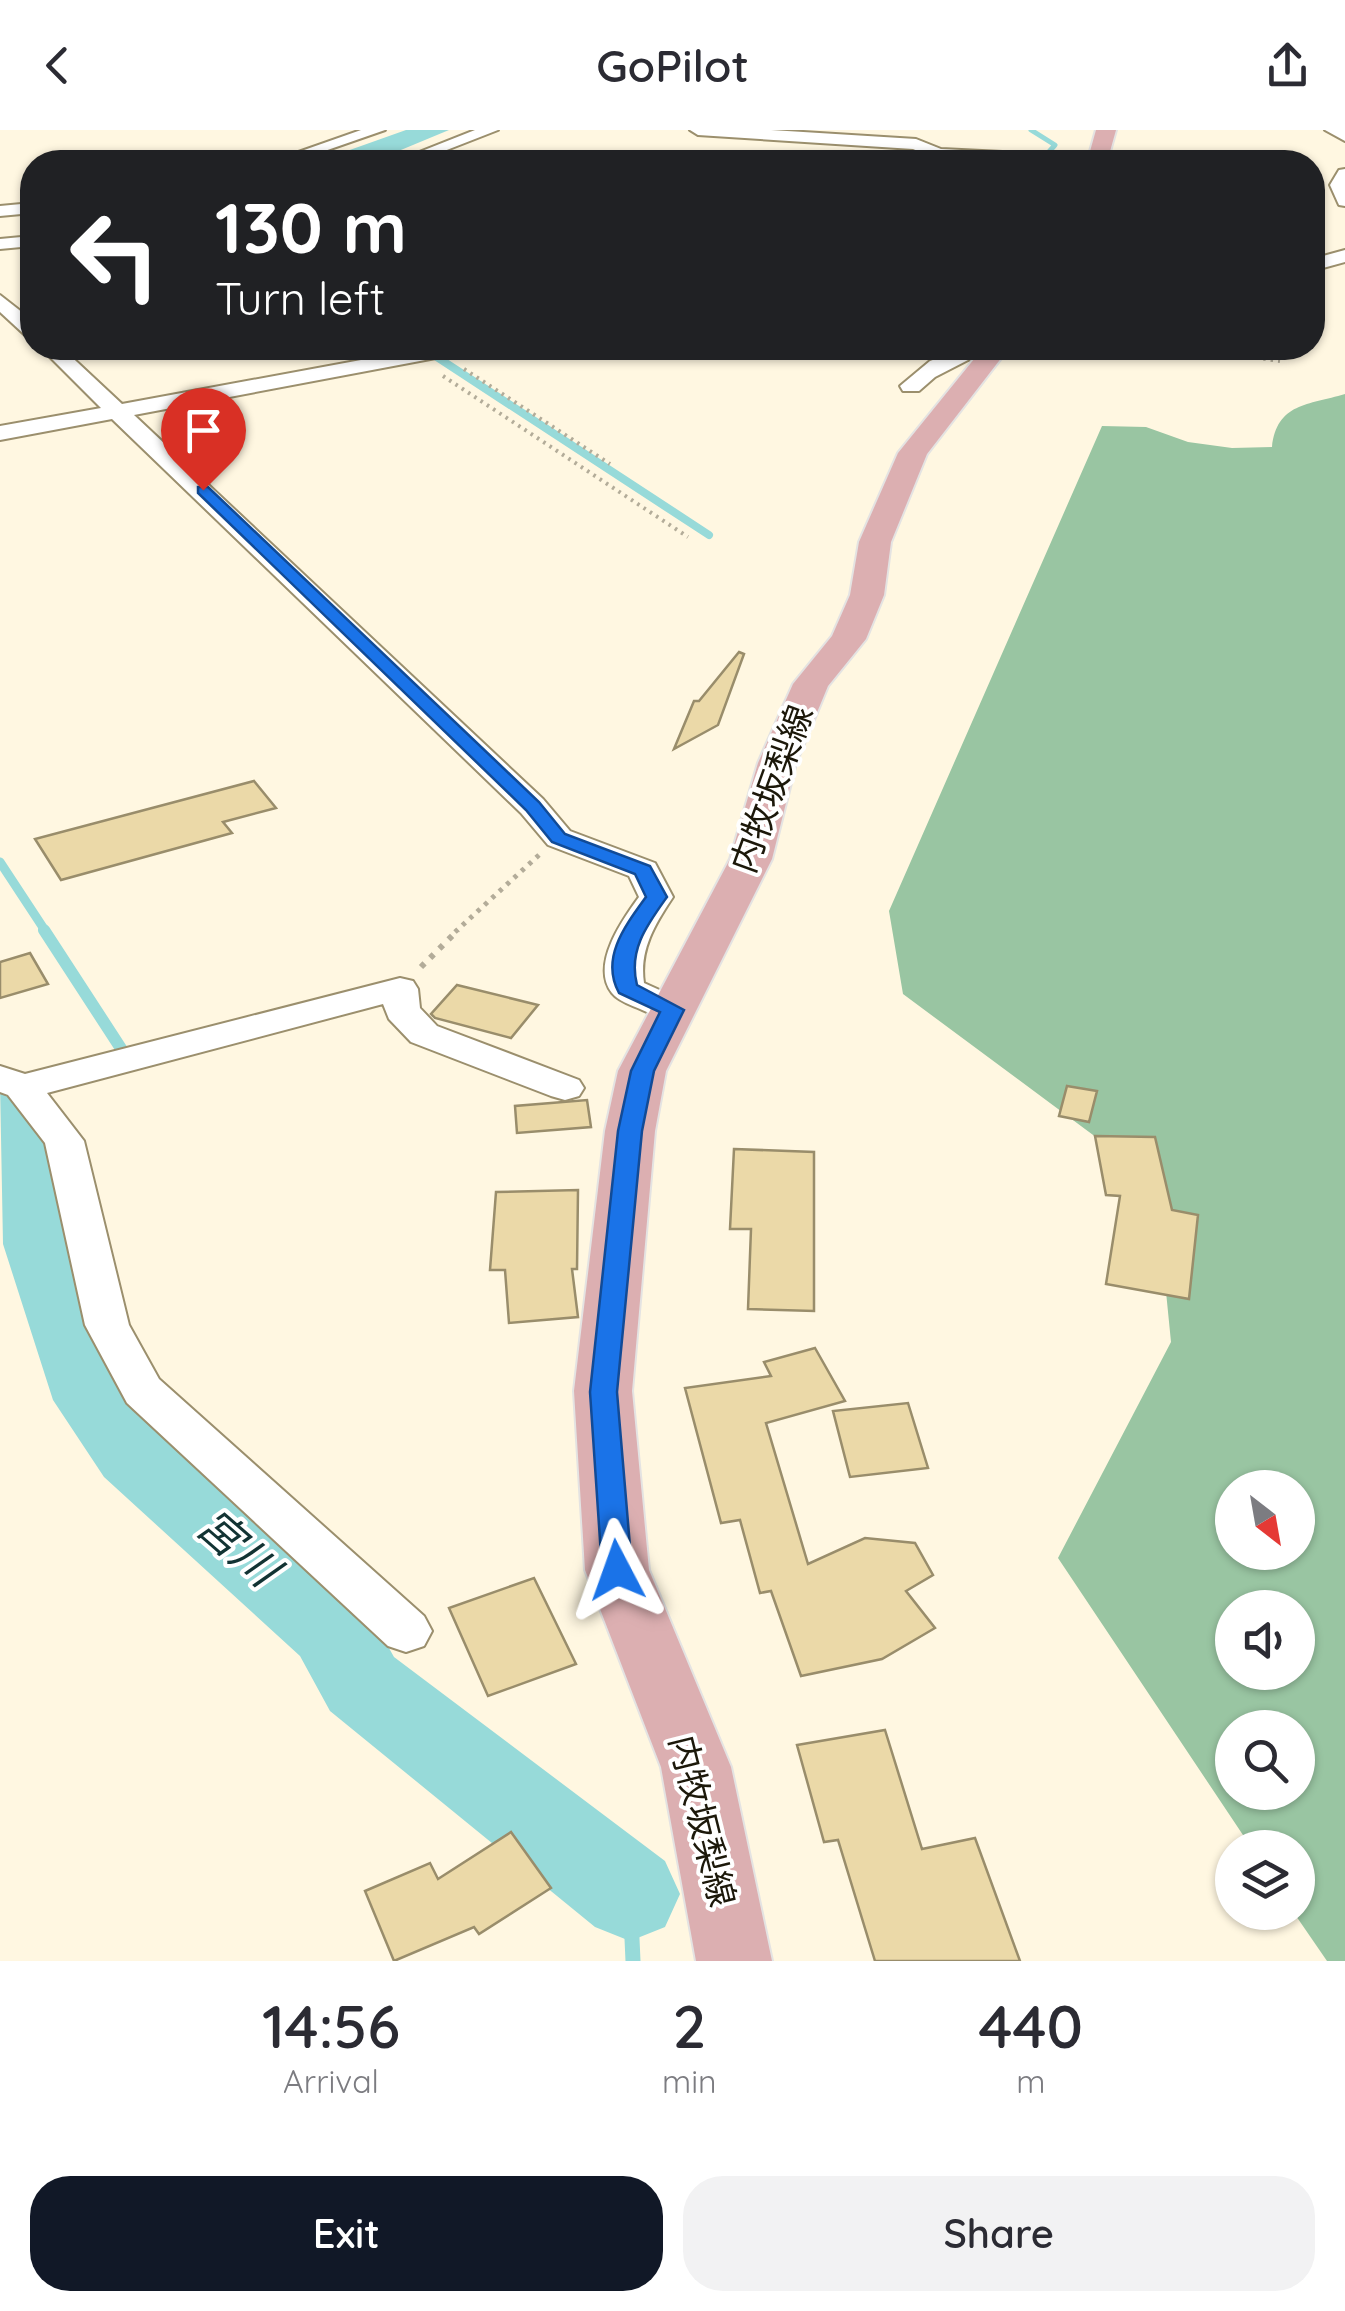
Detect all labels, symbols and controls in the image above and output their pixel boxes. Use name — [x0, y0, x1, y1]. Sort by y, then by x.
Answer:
text: GoPilot — [596, 37, 749, 93]
icon: back — [30, 38, 85, 93]
icon: share — [1260, 38, 1315, 93]
text: 130 m — [215, 183, 407, 271]
icon: left — [50, 190, 180, 320]
text: Turn left — [215, 270, 385, 326]
pin — [161, 388, 246, 491]
icon: arrive — [176, 403, 231, 458]
street label: 内牧坂梨線 — [720, 699, 822, 878]
north arrow — [1215, 1470, 1315, 1570]
map controls — [1215, 1470, 1315, 1930]
water label: 宮川 — [186, 1496, 294, 1600]
position arrow — [565, 1518, 669, 1622]
button: sound — [1215, 1590, 1315, 1690]
button: search — [1215, 1710, 1315, 1810]
street label: 内牧坂梨線 — [660, 1731, 745, 1911]
button: layers — [1215, 1830, 1315, 1930]
text: 14:56 — [262, 1988, 400, 2063]
text: 2 — [672, 1988, 706, 2063]
text: 440 — [978, 1988, 1083, 2063]
text: Arrival — [283, 2061, 379, 2101]
text: min — [662, 2061, 717, 2101]
text: m — [1016, 2061, 1045, 2101]
button: Exit — [30, 2176, 663, 2291]
button: Share — [683, 2176, 1315, 2291]

